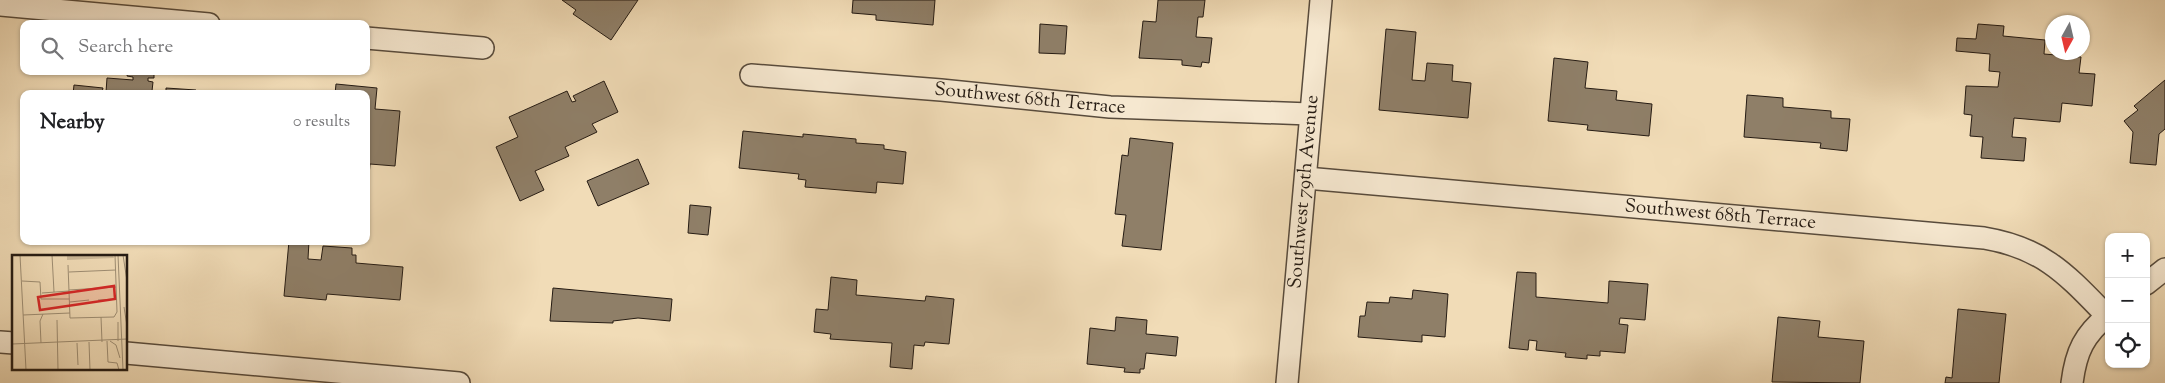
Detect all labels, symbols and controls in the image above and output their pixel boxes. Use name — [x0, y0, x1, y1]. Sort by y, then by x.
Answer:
north arrow — [2045, 15, 2090, 60]
search box — [20, 20, 370, 75]
icon: search — [38, 34, 66, 62]
text: Search here — [78, 34, 173, 61]
street label: Southwest 68th Terrace — [933, 76, 1126, 121]
street label: Southwest 79th Avenue — [1282, 94, 1326, 290]
text: Nearby — [40, 108, 105, 138]
text: 0 results — [293, 111, 350, 134]
street label: Southwest 68th Terrace — [1623, 193, 1817, 237]
map controls — [2105, 233, 2150, 368]
button: + — [2105, 233, 2150, 278]
inset map — [12, 255, 128, 370]
button: − — [2105, 278, 2150, 323]
button: locate — [2105, 323, 2150, 368]

